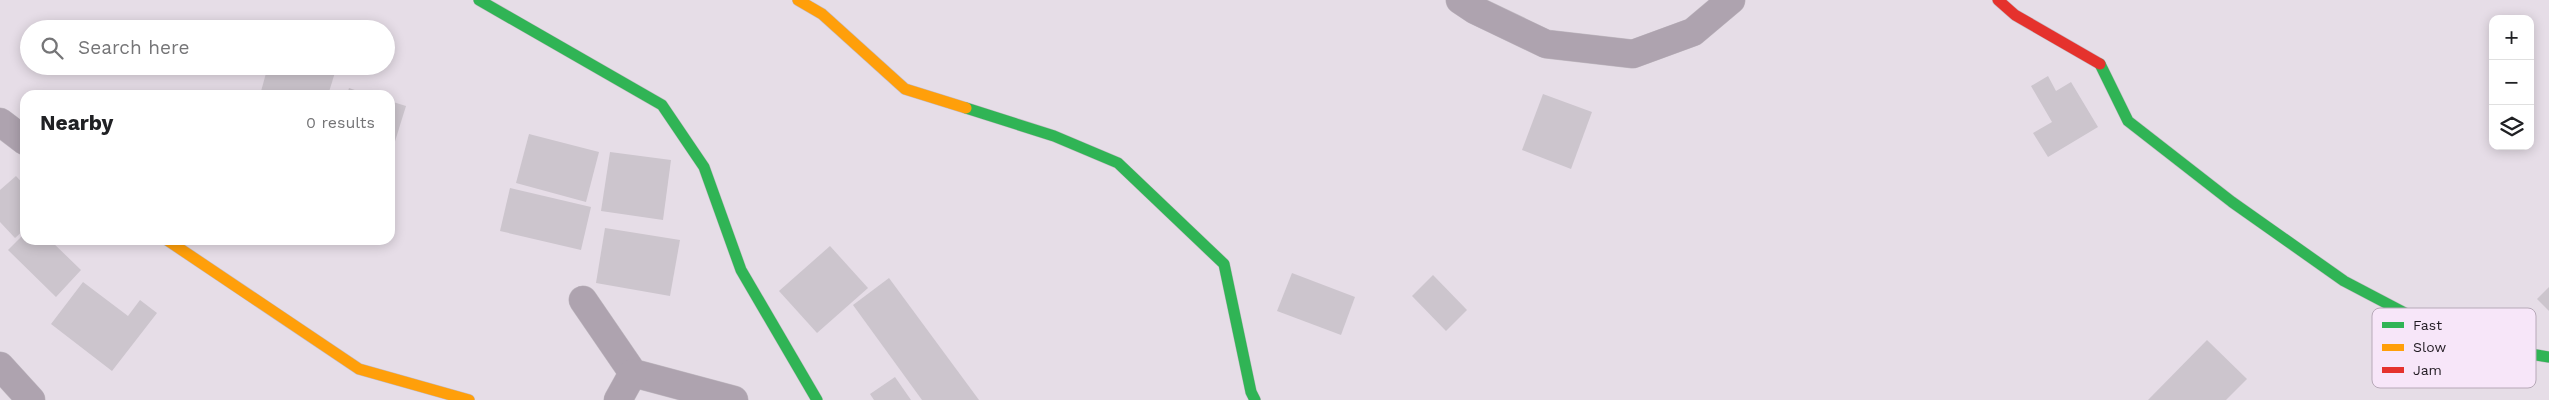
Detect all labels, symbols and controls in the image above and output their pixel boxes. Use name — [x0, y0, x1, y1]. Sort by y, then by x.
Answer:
map controls — [2489, 15, 2534, 150]
button: + — [2489, 15, 2534, 60]
search box — [20, 20, 395, 75]
icon: search — [38, 34, 66, 62]
text: Search here — [78, 36, 189, 59]
button: − — [2489, 60, 2534, 105]
button: layers — [2489, 105, 2534, 150]
text: Nearby — [40, 110, 113, 135]
text: 0 results — [306, 113, 375, 132]
legend — [2372, 308, 2536, 388]
text: Fast — [2413, 317, 2442, 333]
text: Slow — [2413, 339, 2446, 355]
text: Jam — [2413, 362, 2442, 378]

